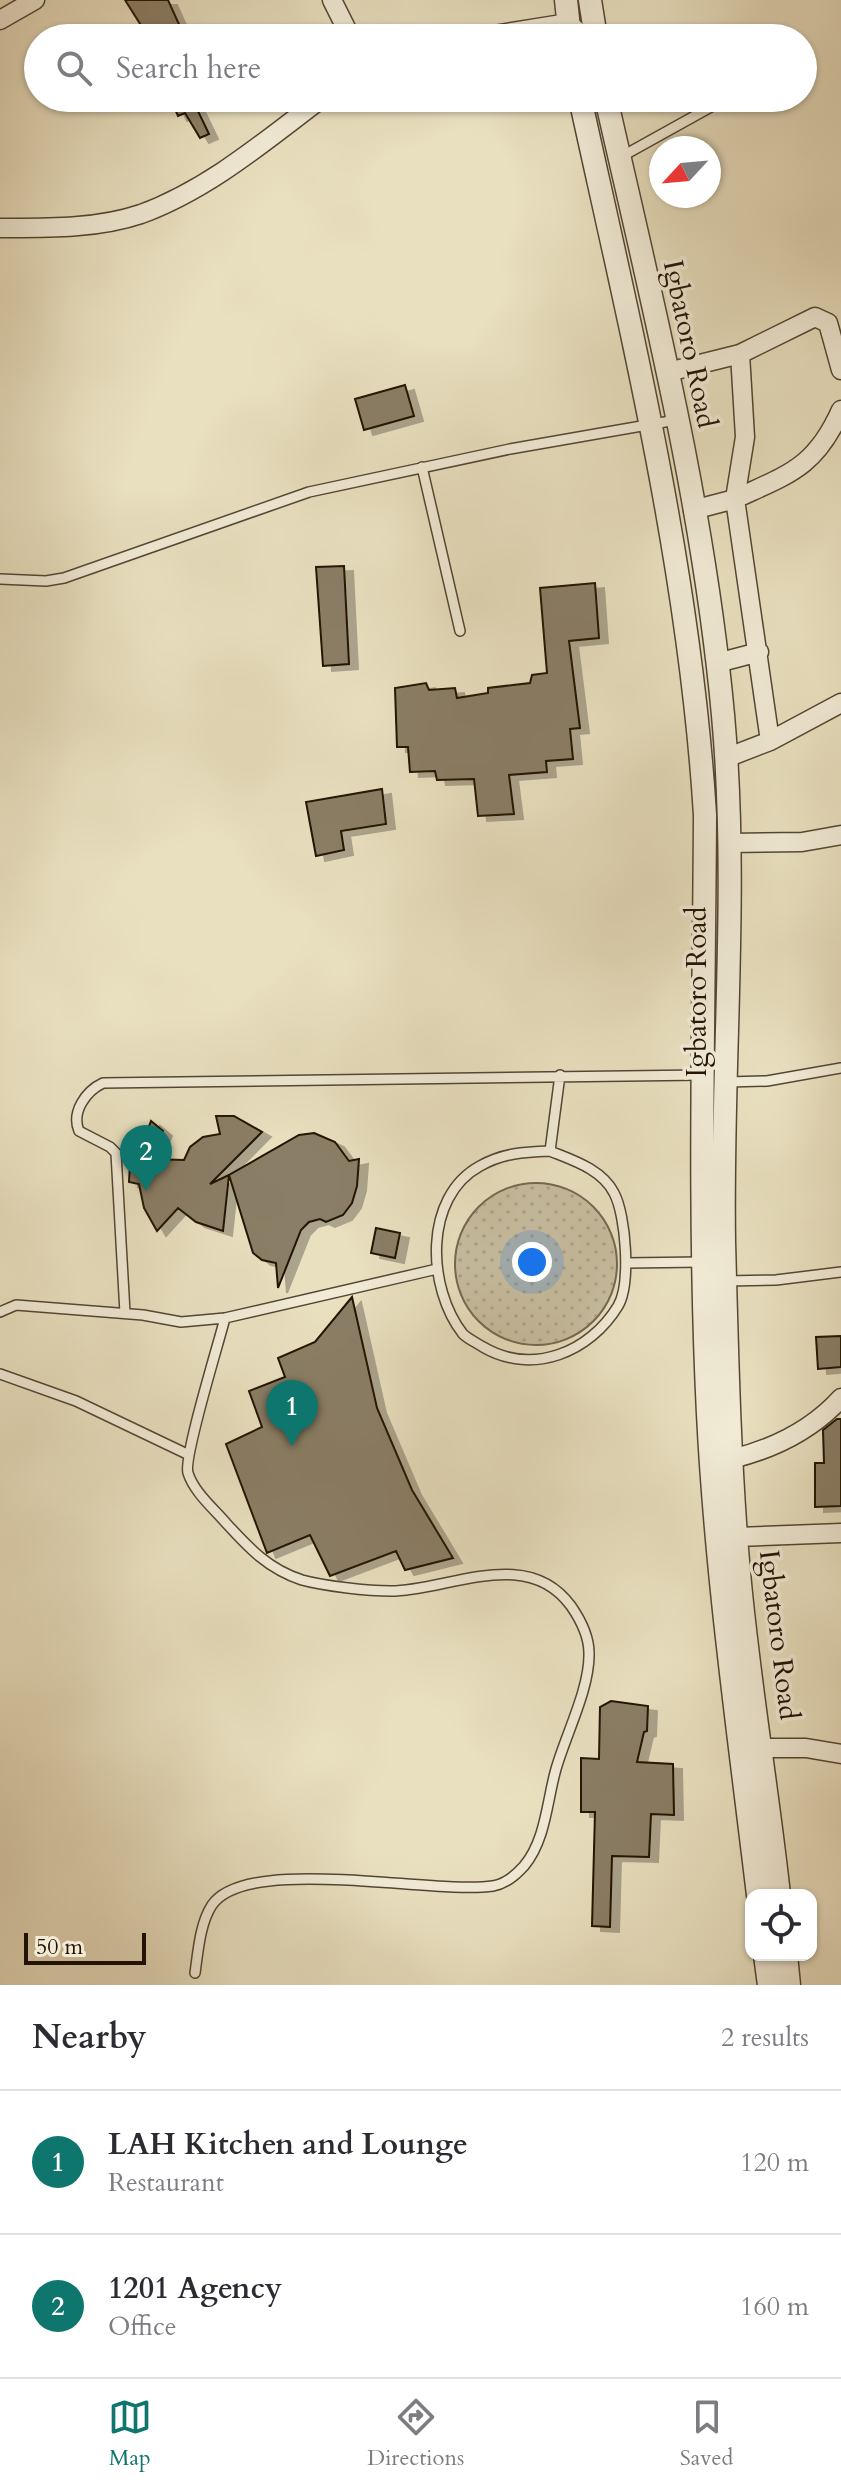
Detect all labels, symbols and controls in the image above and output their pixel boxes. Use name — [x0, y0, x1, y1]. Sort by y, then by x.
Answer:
search box — [24, 24, 817, 112]
icon: search — [52, 46, 96, 90]
text: Search here — [116, 48, 261, 89]
north arrow — [649, 136, 721, 208]
street label: Igbatoro Road — [654, 257, 726, 432]
street label: Igbatoro Road — [678, 907, 716, 1077]
pin: 2 — [120, 1125, 172, 1191]
your location — [512, 1242, 552, 1282]
pin: 1 — [266, 1380, 318, 1446]
street label: Igbatoro Road — [750, 1548, 808, 1722]
map controls — [745, 1889, 817, 1961]
button: locate — [745, 1889, 817, 1961]
scale bar — [24, 1929, 146, 1965]
text: 50 m — [36, 1932, 83, 1962]
text: Nearby — [32, 2014, 147, 2060]
text: 2 results — [721, 2020, 809, 2055]
text: LAH Kitchen and Lounge — [108, 2124, 468, 2165]
text: 1 — [51, 2145, 65, 2180]
text: 120 m — [740, 2145, 809, 2180]
text: Restaurant — [108, 2165, 224, 2200]
text: 1201 Agency — [108, 2268, 282, 2309]
text: 2 — [51, 2289, 65, 2324]
text: 160 m — [740, 2289, 809, 2324]
text: Office — [108, 2309, 177, 2344]
tab: Map — [108, 2395, 152, 2473]
tab: Directions — [367, 2395, 464, 2473]
tab: Saved — [680, 2395, 733, 2473]

